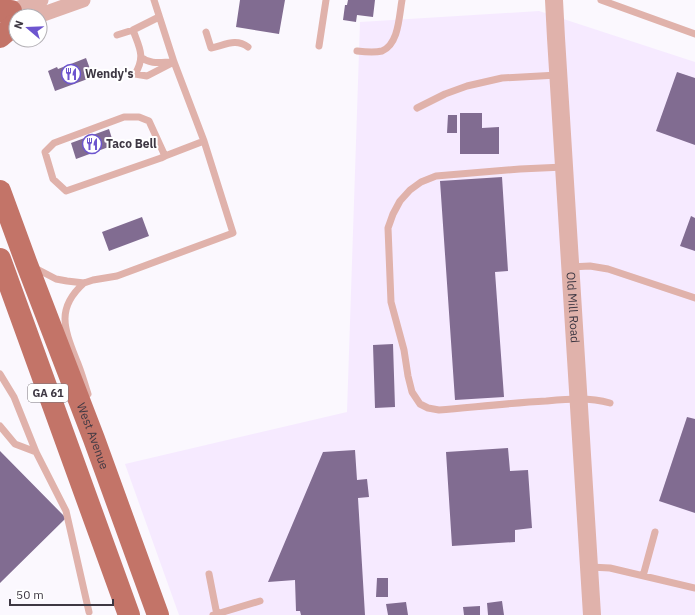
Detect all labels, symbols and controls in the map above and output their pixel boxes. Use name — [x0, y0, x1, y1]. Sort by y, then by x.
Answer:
north arrow — [8, 8, 48, 48]
text: N — [11, 19, 26, 31]
restaurant icon: Wendy's — [60, 63, 82, 85]
place label: Wendy's — [85, 66, 133, 81]
restaurant icon: Taco Bell — [81, 133, 103, 155]
place label: Taco Bell — [106, 136, 157, 151]
street label: Old Mill Road — [564, 271, 583, 343]
road number: GA 61 — [28, 384, 68, 402]
street label: West Avenue — [74, 400, 113, 472]
scale bar — [10, 581, 113, 607]
text: 50 m — [16, 587, 44, 602]

